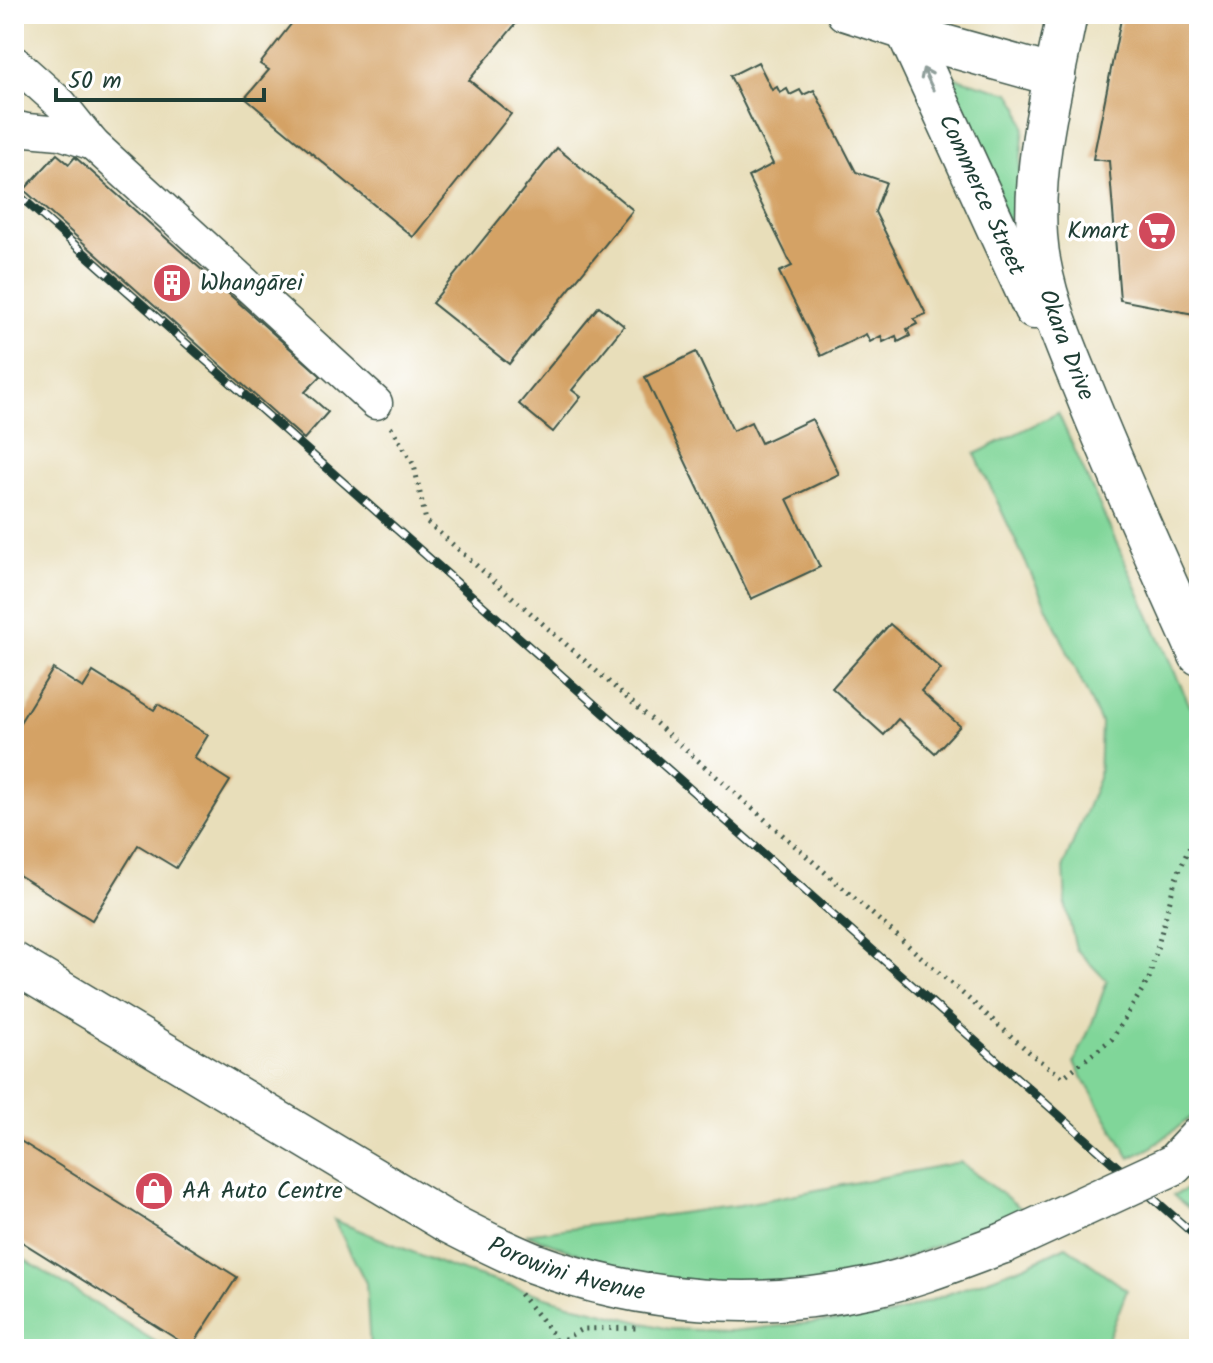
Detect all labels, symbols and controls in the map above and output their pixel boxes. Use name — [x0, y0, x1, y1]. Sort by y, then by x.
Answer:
scale bar — [56, 52, 264, 102]
text: 50 m — [68, 62, 122, 101]
one-way arrow — [920, 67, 935, 91]
street label: Commerce Street — [927, 108, 1036, 283]
supermarket icon: Kmart — [1136, 210, 1178, 252]
place label: Kmart — [1067, 212, 1130, 251]
building icon: Whangārei — [151, 262, 193, 304]
place label: Whangārei — [200, 264, 304, 303]
street label: Okara Drive — [1028, 285, 1106, 407]
shop icon: AA Auto Centre — [133, 1170, 175, 1212]
place label: AA Auto Centre — [182, 1172, 343, 1211]
street label: Porowini Avenue — [481, 1226, 648, 1312]

